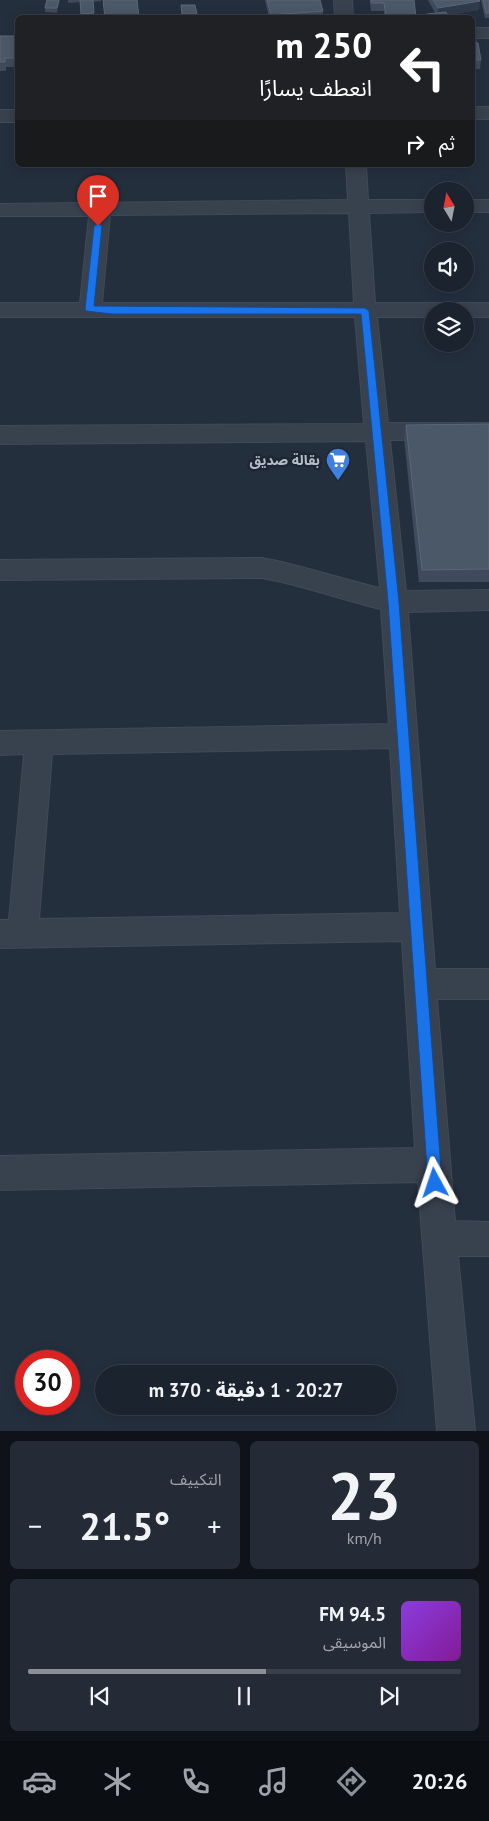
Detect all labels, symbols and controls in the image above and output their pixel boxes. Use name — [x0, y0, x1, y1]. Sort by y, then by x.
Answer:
text: 250 m — [275, 22, 372, 68]
icon: left — [390, 35, 455, 100]
text: انعطف يسارًا — [259, 74, 372, 102]
icon: right — [401, 130, 429, 158]
text: ثم — [439, 131, 455, 155]
pin — [77, 175, 119, 226]
icon: arrive — [84, 182, 112, 210]
north arrow — [424, 182, 474, 232]
map controls — [424, 182, 474, 352]
button: sound — [424, 242, 474, 292]
button: layers — [424, 302, 474, 352]
supermarket icon: بقالة صديق — [325, 447, 351, 481]
place label: بقالة صديق — [250, 451, 320, 469]
position arrow — [408, 1156, 460, 1208]
speed limit sign: 30 — [15, 1350, 80, 1415]
text: 20:27 · 1 دقيقة · 370 m — [149, 1378, 343, 1402]
text: 23 — [327, 1453, 401, 1537]
text: التكييف — [170, 1469, 222, 1489]
text: 21.5° — [79, 1501, 170, 1550]
text: − — [28, 1507, 42, 1544]
text: + — [207, 1507, 222, 1544]
text: km/h — [347, 1528, 382, 1548]
text: 94.5 FM — [319, 1602, 386, 1626]
text: الموسيقى — [323, 1632, 386, 1652]
icon: previous — [86, 1682, 114, 1710]
icon: pause — [230, 1682, 258, 1710]
icon: next — [375, 1682, 403, 1710]
icon: car — [22, 1764, 57, 1799]
icon: climate — [100, 1764, 135, 1799]
icon: phone — [178, 1764, 213, 1799]
icon: music — [256, 1764, 291, 1799]
icon: directions — [334, 1764, 369, 1799]
text: 20:26 — [412, 1767, 468, 1795]

